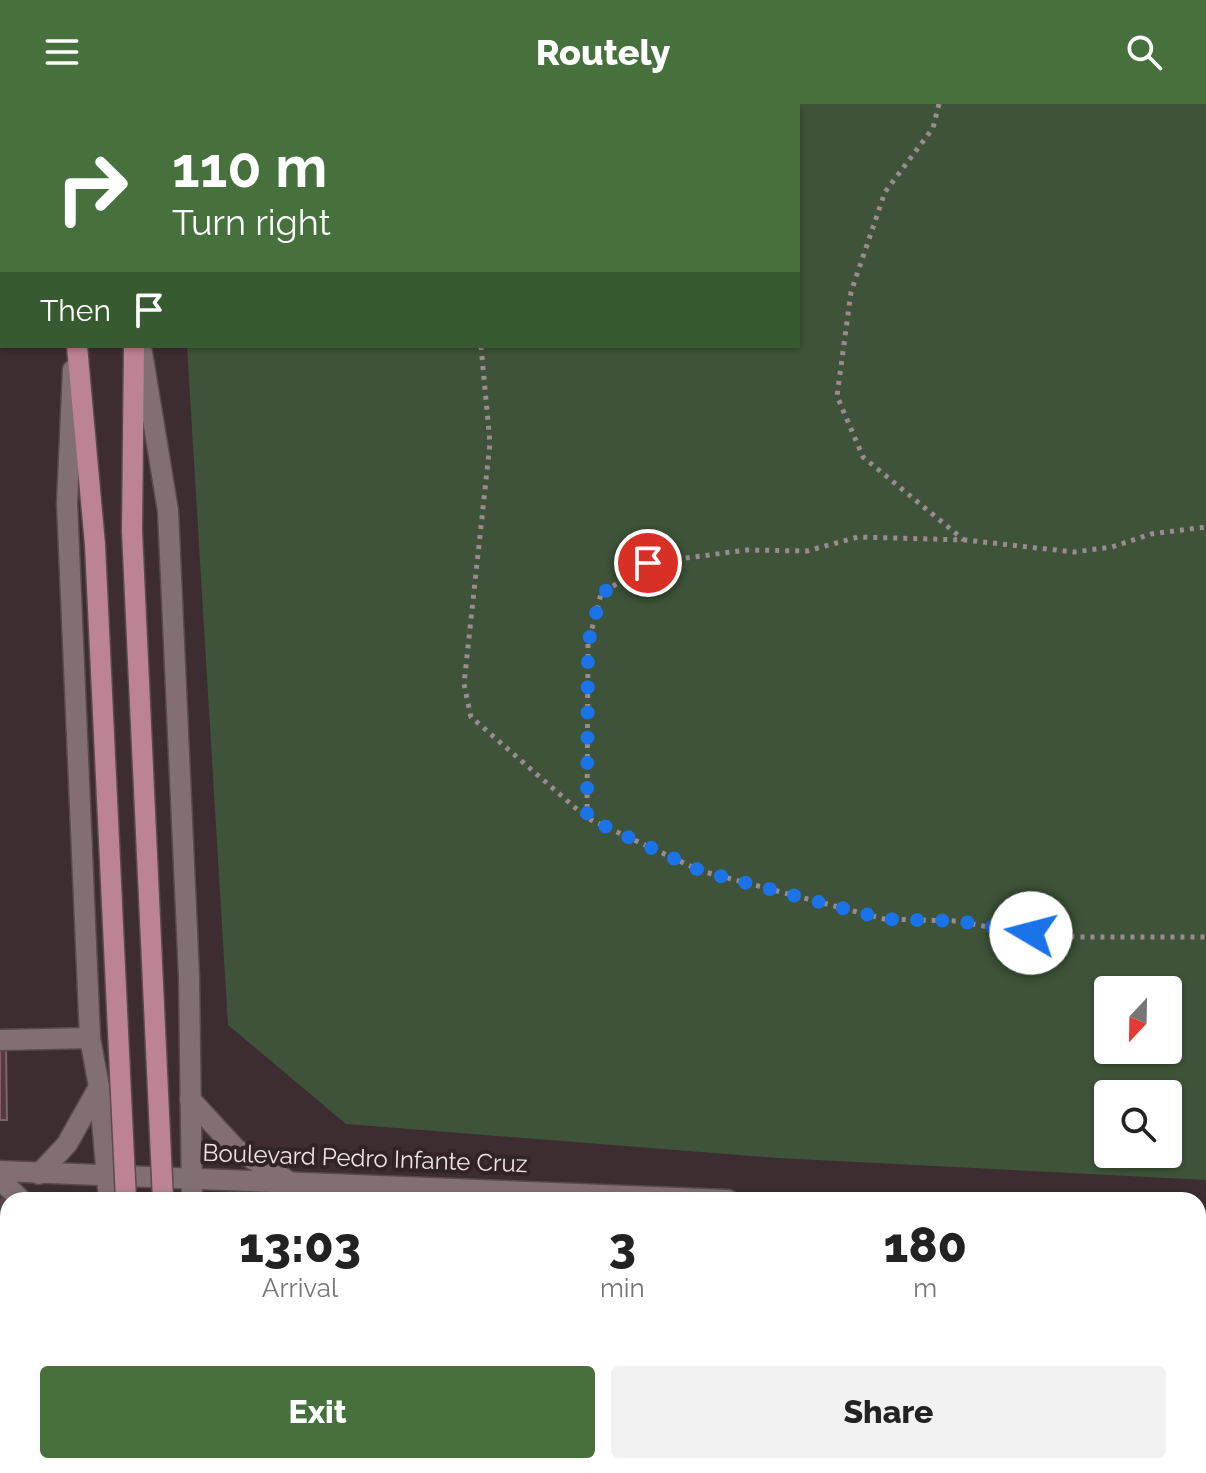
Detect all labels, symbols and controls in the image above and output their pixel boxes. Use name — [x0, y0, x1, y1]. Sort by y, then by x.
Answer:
icon: menu — [40, 30, 84, 74]
icon: search — [1122, 30, 1166, 74]
text: Routely — [536, 31, 670, 73]
text: 110 m — [172, 134, 327, 200]
icon: right — [40, 136, 144, 240]
text: Turn right — [172, 201, 331, 243]
icon: arrive — [127, 288, 171, 332]
text: Then — [40, 293, 111, 328]
pin — [614, 529, 682, 597]
icon: arrive — [626, 541, 670, 585]
position arrow — [989, 891, 1073, 975]
north arrow — [1094, 976, 1182, 1064]
map controls — [1094, 976, 1182, 1168]
button: search — [1094, 1080, 1182, 1168]
street label: Boulevard Pedro Infante Cruz — [202, 1138, 528, 1178]
text: 13:03 — [239, 1217, 361, 1273]
text: 3 — [609, 1217, 636, 1273]
text: 180 — [884, 1217, 967, 1273]
text: Arrival — [262, 1273, 338, 1303]
text: min — [600, 1273, 645, 1303]
text: m — [913, 1273, 937, 1303]
button: Exit — [40, 1366, 595, 1458]
button: Share — [611, 1366, 1166, 1458]

